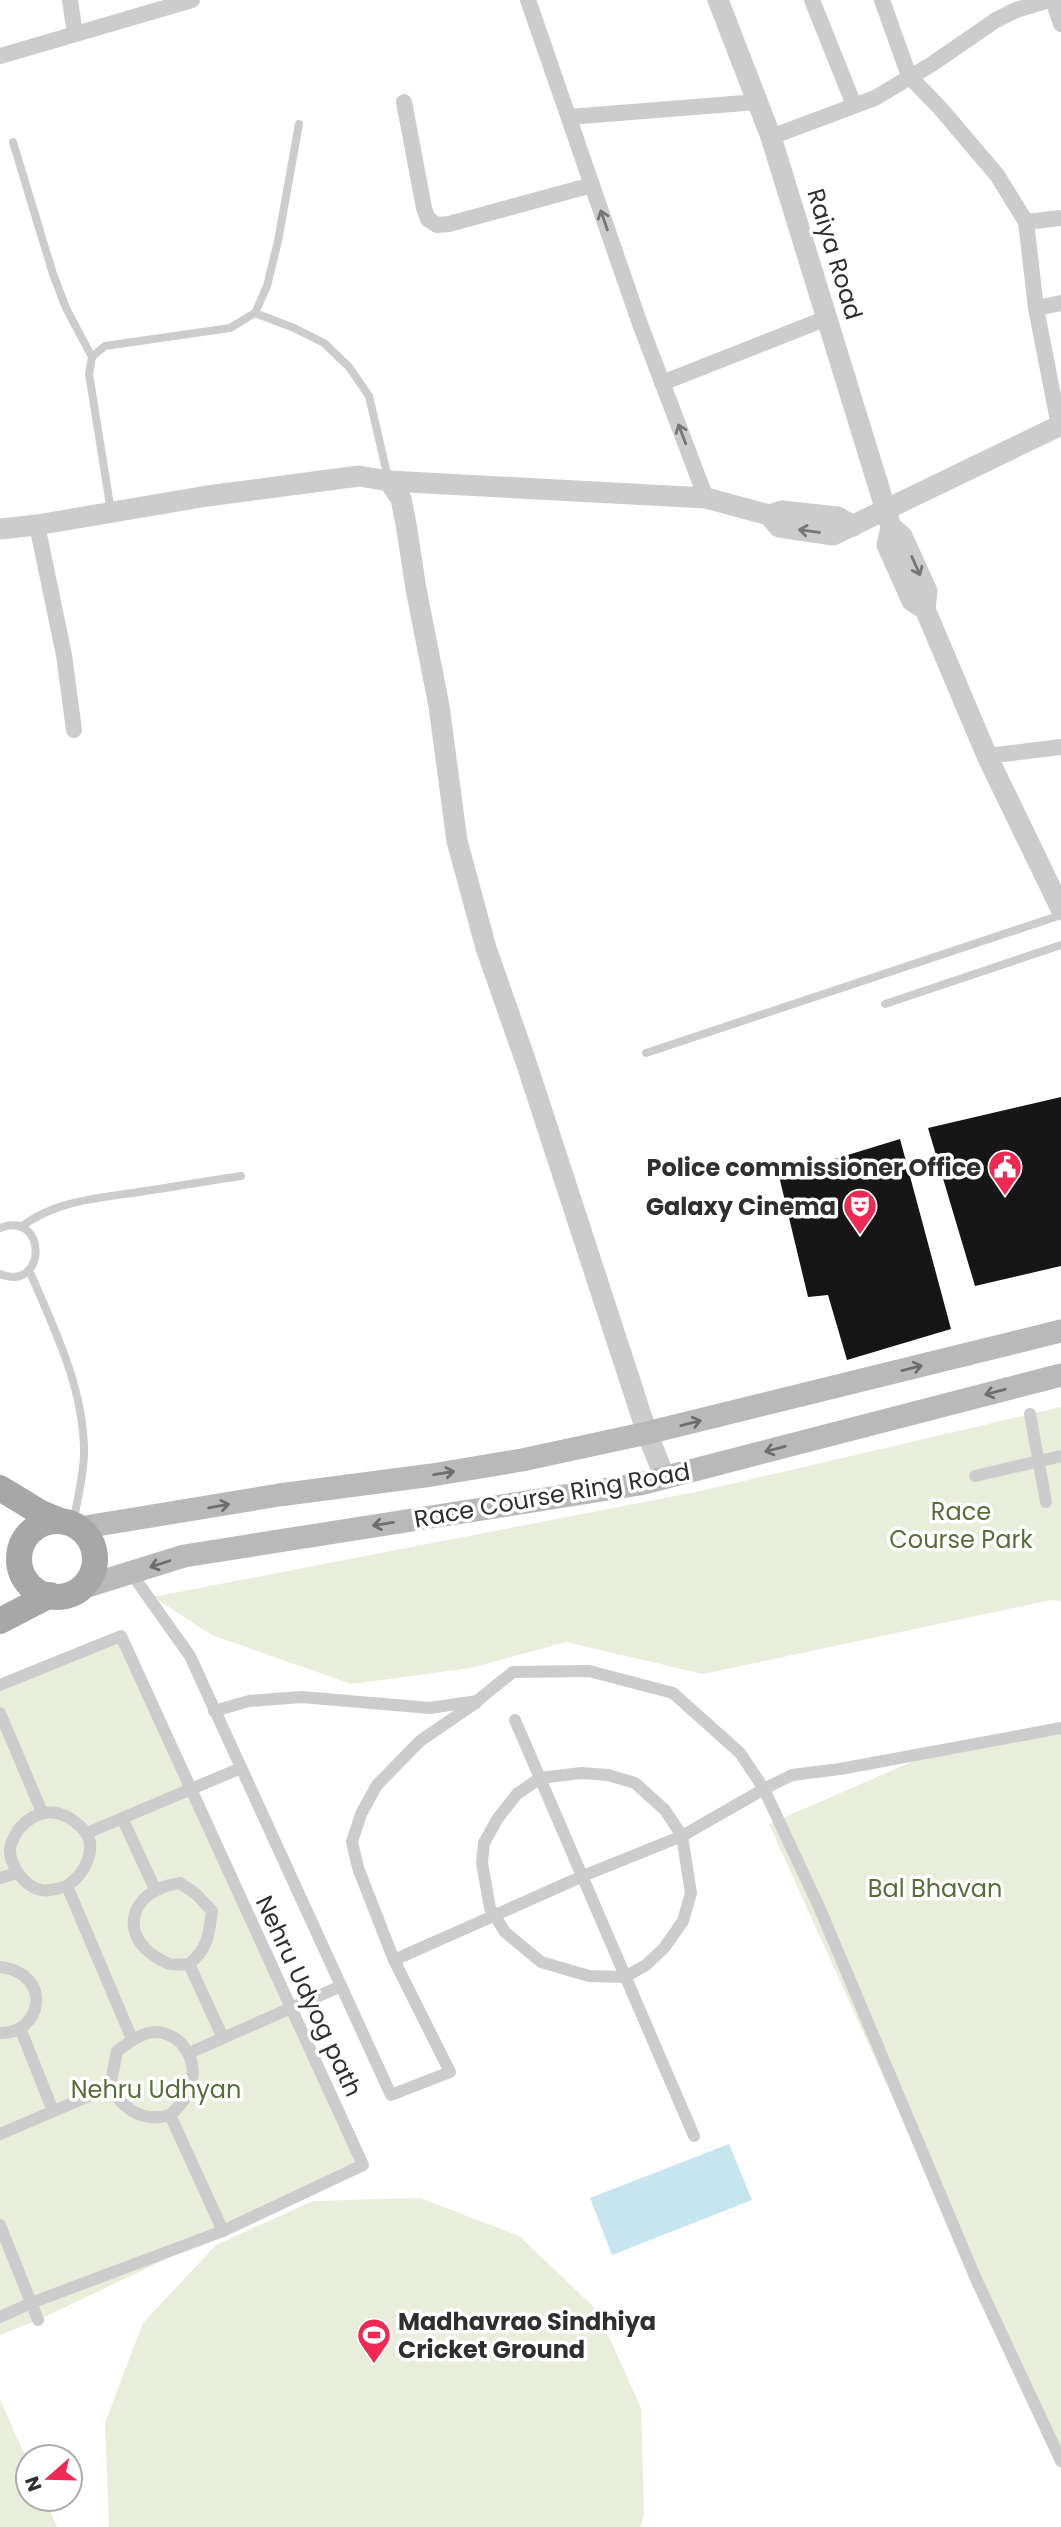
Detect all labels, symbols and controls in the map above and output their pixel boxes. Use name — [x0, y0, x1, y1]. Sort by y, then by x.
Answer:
street label: Raiya Road — [799, 184, 871, 324]
one-way arrow — [597, 210, 609, 232]
one-way arrow — [674, 424, 687, 446]
one-way arrow — [799, 524, 821, 537]
one-way arrow — [910, 555, 923, 576]
public building icon: Police commissioner Office — [986, 1148, 1024, 1197]
place label: Police commissioner Office — [646, 1151, 981, 1184]
theatre icon: Galaxy Cinema — [841, 1187, 879, 1236]
place label: Galaxy Cinema — [646, 1190, 836, 1223]
one-way arrow — [900, 1361, 923, 1374]
one-way arrow — [984, 1386, 1007, 1399]
one-way arrow — [679, 1415, 702, 1429]
one-way arrow — [764, 1443, 787, 1456]
street label: Race Course Ring Road — [411, 1454, 693, 1536]
one-way arrow — [432, 1466, 455, 1479]
park label: Race Course Park — [889, 1495, 1033, 1556]
one-way arrow — [207, 1499, 230, 1513]
one-way arrow — [372, 1518, 395, 1531]
one-way arrow — [149, 1558, 171, 1571]
park label: Bal Bhavan — [868, 1872, 1002, 1905]
street label: Nehru Udyog path — [248, 1890, 370, 2102]
park label: Nehru Udhyan — [71, 2073, 241, 2106]
place label: Madhavrao Sindhiya Cricket Ground — [398, 2305, 656, 2366]
sports icon: Madhavrao Sindhiya Cricket Ground — [355, 2316, 393, 2365]
north arrow — [14, 2443, 84, 2513]
text: N — [18, 2472, 49, 2495]

